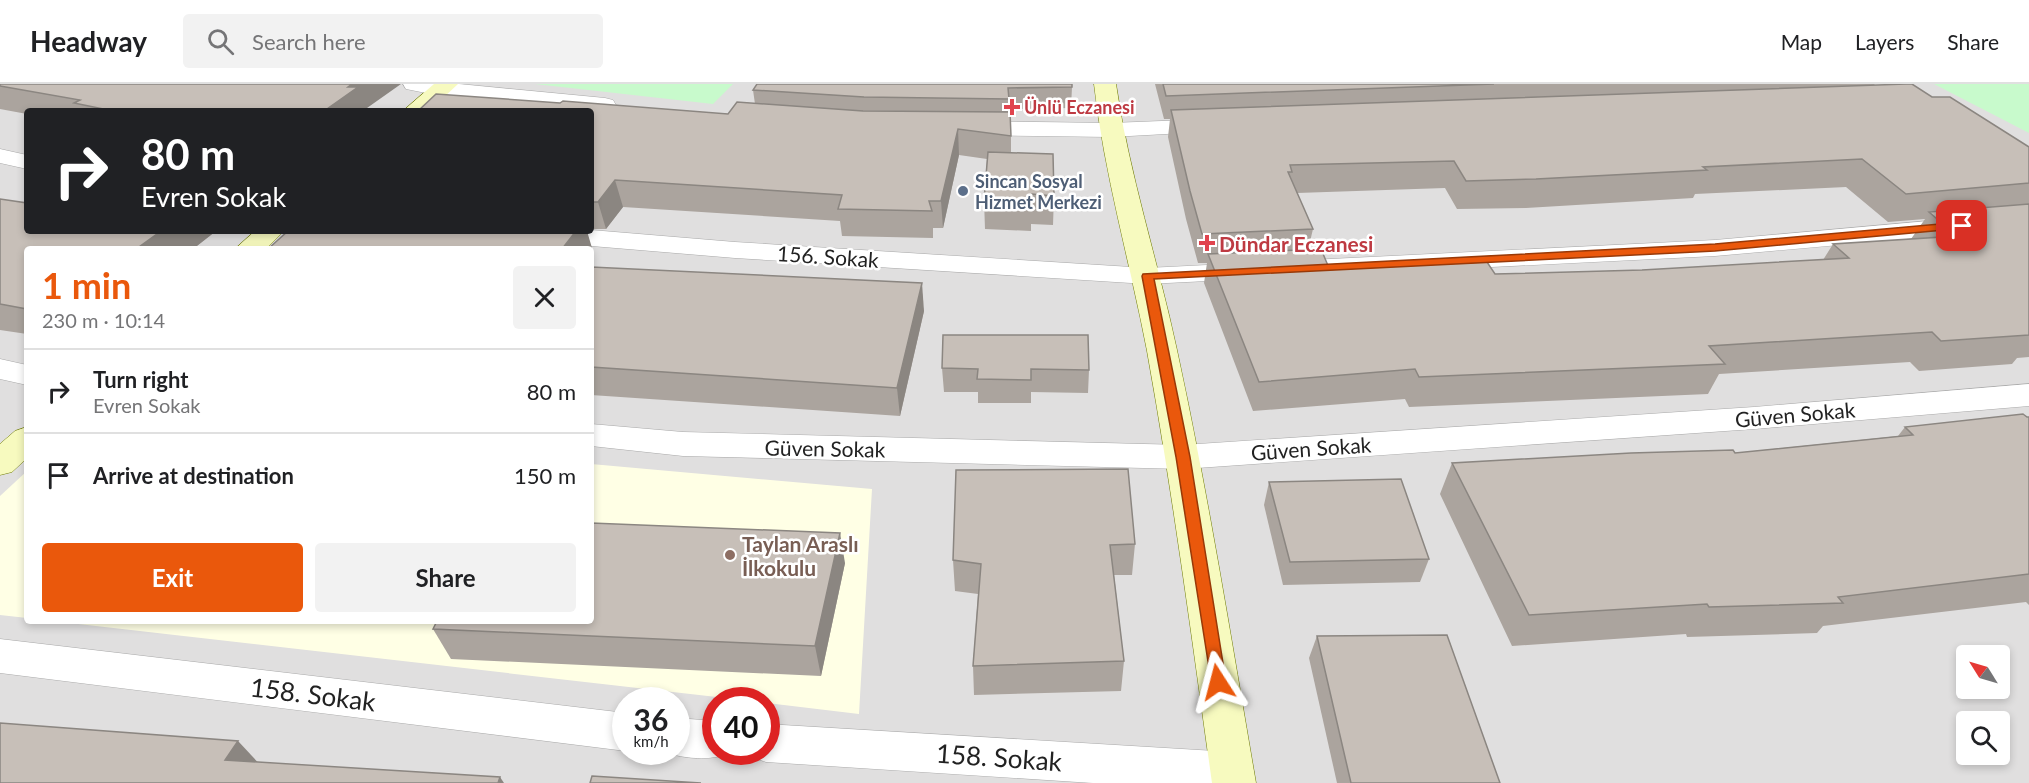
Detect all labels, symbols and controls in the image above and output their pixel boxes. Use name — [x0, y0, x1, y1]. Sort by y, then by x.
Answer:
search box — [183, 14, 603, 68]
text: Headway — [30, 24, 147, 58]
icon: search — [204, 25, 237, 58]
text: Search here — [252, 28, 366, 55]
text: Map — [1781, 29, 1822, 54]
text: Layers — [1855, 29, 1914, 54]
text: Share — [1947, 29, 1999, 54]
place label: Ünlü Eczanesi — [1024, 96, 1135, 118]
marker: Ünlü Eczanesi — [1005, 100, 1019, 114]
text: 80 m — [141, 129, 235, 179]
icon: right — [42, 132, 120, 210]
place label: Sincan Sosyal Hizmet Merkezi — [975, 170, 1102, 213]
text: Evren Sokak — [141, 180, 286, 213]
marker: Sincan Sosyal Hizmet Merkezi — [956, 184, 970, 198]
pin — [1936, 200, 1987, 251]
icon: arrive — [1945, 209, 1978, 242]
place label: Dündar Eczanesi — [1219, 231, 1373, 256]
marker: Dündar Eczanesi — [1200, 236, 1214, 250]
street label: 156. Sokak — [776, 240, 880, 272]
text: 1 min — [42, 263, 131, 307]
button: close — [513, 266, 576, 329]
text: 230 m · 10:14 — [42, 308, 165, 332]
text: Turn right — [93, 366, 188, 393]
icon: right — [42, 375, 75, 408]
text: 80 m — [527, 378, 576, 405]
text: Evren Sokak — [93, 393, 201, 417]
street label: Güven Sokak — [1734, 396, 1856, 432]
street label: Güven Sokak — [1250, 431, 1372, 465]
street label: Güven Sokak — [764, 434, 886, 462]
icon: arrive — [42, 459, 75, 492]
text: Arrive at destination — [93, 462, 294, 489]
text: 150 m — [514, 462, 576, 489]
place label: Taylan Araslı İlkokulu — [742, 531, 859, 580]
button: Exit — [42, 543, 303, 612]
button: Share — [315, 543, 576, 612]
marker: Taylan Araslı İlkokulu — [723, 548, 737, 562]
north arrow — [1956, 645, 2010, 699]
map controls — [1956, 645, 2010, 765]
position arrow — [1186, 650, 1250, 714]
street label: 158. Sokak — [248, 670, 378, 718]
speed limit sign: 40 — [702, 687, 780, 765]
text: 36 — [634, 701, 668, 737]
button: search — [1956, 711, 2010, 765]
text: km/h — [633, 732, 669, 750]
street label: 158. Sokak — [935, 737, 1064, 777]

